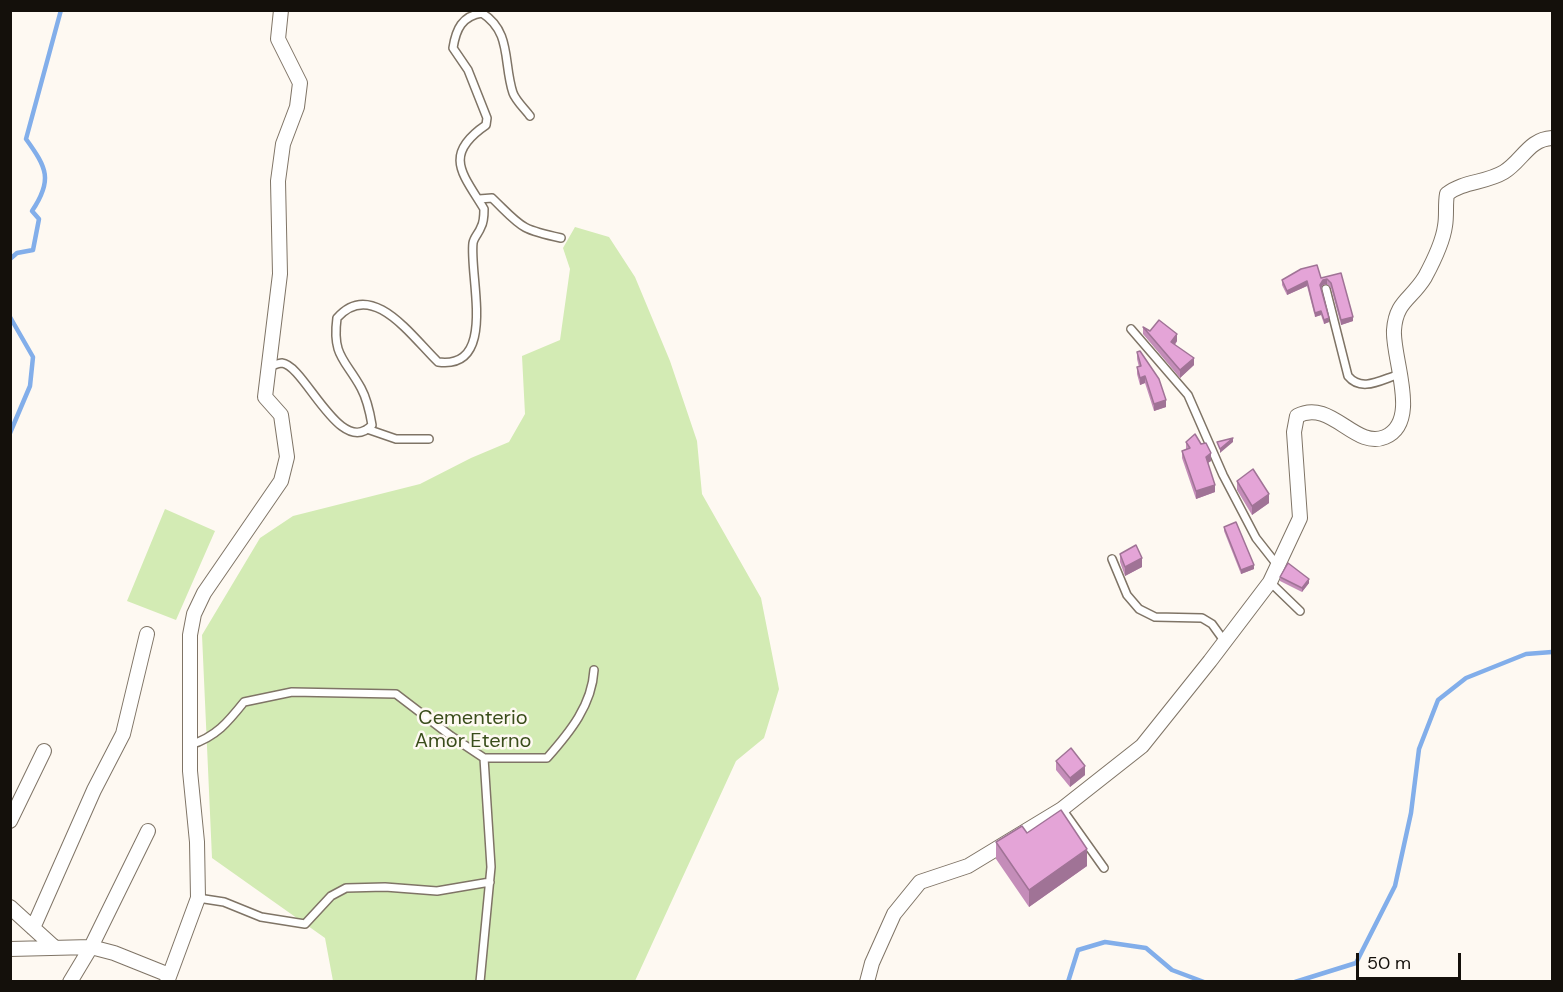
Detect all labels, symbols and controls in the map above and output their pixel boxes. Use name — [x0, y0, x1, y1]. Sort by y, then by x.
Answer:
park label: Cementerio Amor Eterno — [415, 707, 531, 754]
scale bar — [1359, 941, 1464, 979]
text: 50 m — [1367, 951, 1411, 975]

